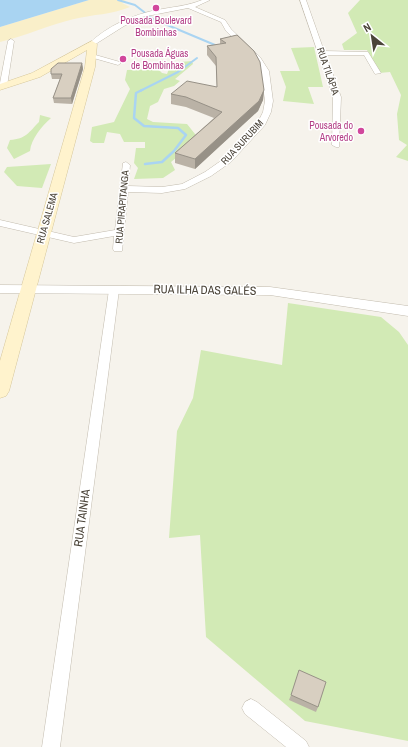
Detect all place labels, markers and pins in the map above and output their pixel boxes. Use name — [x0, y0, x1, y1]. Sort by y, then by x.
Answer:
marker: Pousada Boulevard Bombinhas — [151, 3, 161, 13]
place label: Pousada Boulevard Bombinhas — [120, 14, 192, 39]
place label: Pousada Águas de Bombinhas — [131, 47, 188, 72]
marker: Pousada Águas de Bombinhas — [118, 54, 128, 64]
place label: Pousada do Arvoredo — [309, 119, 353, 144]
marker: Pousada do Arvoredo — [356, 126, 366, 136]

